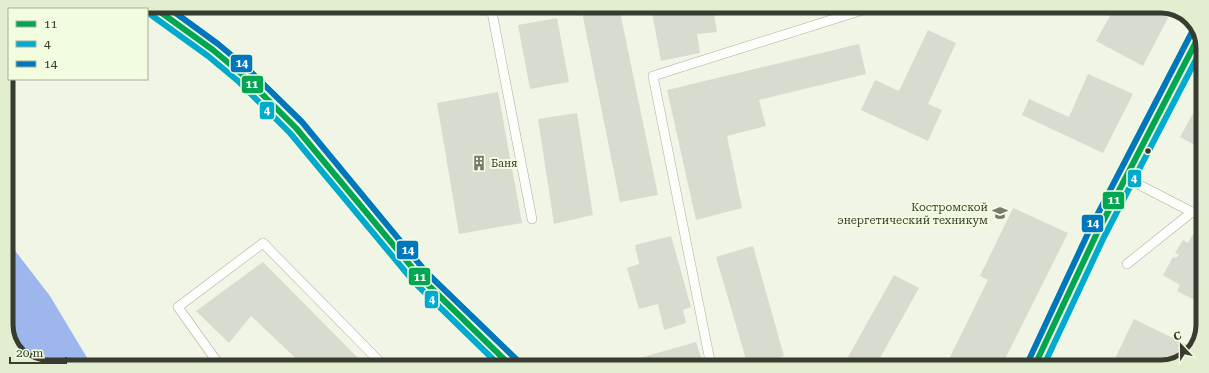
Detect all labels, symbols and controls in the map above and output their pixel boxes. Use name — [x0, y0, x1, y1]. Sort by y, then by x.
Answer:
legend — [8, 8, 148, 80]
text: 11 — [44, 17, 58, 31]
text: 4 — [44, 37, 51, 51]
line badge: 14 — [230, 54, 253, 73]
text: 14 — [44, 57, 58, 71]
text: 14 — [236, 57, 249, 70]
line badge: 11 — [241, 75, 264, 94]
text: 11 — [246, 78, 258, 91]
line badge: 4 — [259, 101, 275, 120]
text: 4 — [264, 104, 271, 117]
unlabelled marker — [1143, 146, 1153, 156]
building icon: Баня — [470, 154, 488, 172]
place label: Баня — [491, 157, 517, 170]
line badge: 4 — [1127, 169, 1142, 188]
text: 4 — [1131, 172, 1138, 185]
line badge: 11 — [1102, 191, 1125, 210]
text: 11 — [1108, 194, 1120, 207]
place label: Костромской энергетический техникум — [837, 201, 988, 227]
school or university icon: Костромской энергетический техникум — [991, 204, 1009, 222]
line badge: 14 — [1081, 214, 1104, 233]
text: 14 — [1087, 217, 1100, 230]
line badge: 14 — [396, 240, 419, 260]
text: 14 — [402, 244, 415, 257]
line badge: 11 — [408, 267, 431, 286]
text: 11 — [414, 271, 426, 284]
line badge: 4 — [424, 290, 439, 309]
text: 4 — [429, 293, 436, 306]
north arrow — [1161, 325, 1201, 365]
text: С — [1171, 329, 1184, 344]
scale bar — [10, 339, 66, 365]
text: 20 m — [16, 346, 43, 360]

